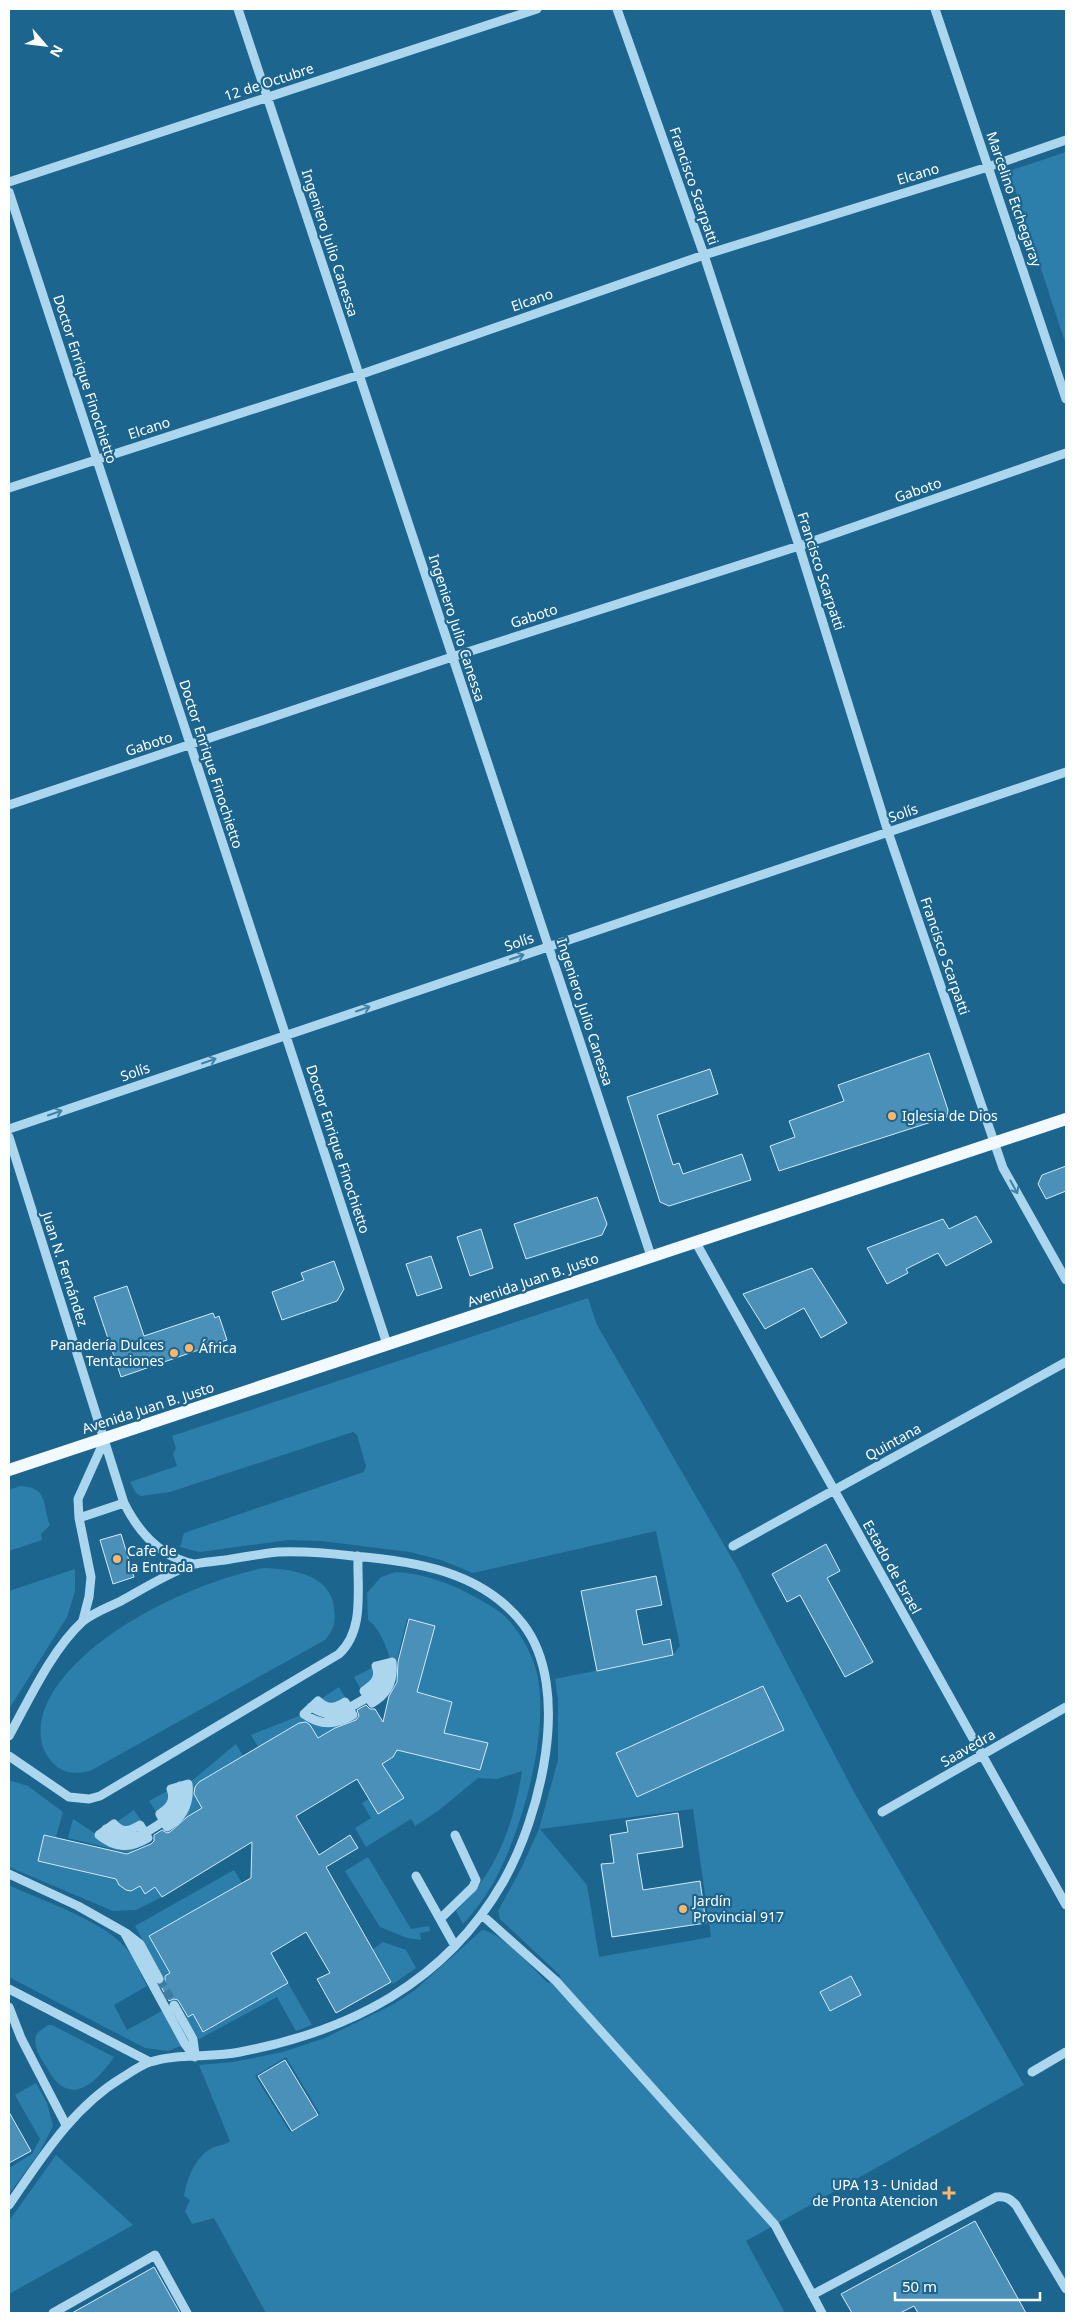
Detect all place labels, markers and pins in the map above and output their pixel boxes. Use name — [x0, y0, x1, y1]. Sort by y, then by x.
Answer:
place label: Iglesia de Dios — [902, 1106, 998, 1125]
marker: Iglesia de Dios — [886, 1110, 898, 1122]
place label: Panadería Dulces Tentaciones — [50, 1335, 164, 1370]
place label: África — [199, 1338, 237, 1357]
marker: África — [183, 1342, 195, 1354]
marker: Panadería Dulces Tentaciones — [168, 1347, 180, 1359]
place label: Cafe de la Entrada — [127, 1541, 193, 1576]
marker: Cafe de la Entrada — [111, 1553, 123, 1565]
place label: Jardín Provincial 917 — [691, 1891, 784, 1926]
marker: Jardín Provincial 917 — [677, 1903, 689, 1915]
place label: UPA 13 - Unidad de Pronta Atencion — [812, 2175, 938, 2210]
marker: UPA 13 - Unidad de Pronta Atencion — [942, 2186, 956, 2200]

